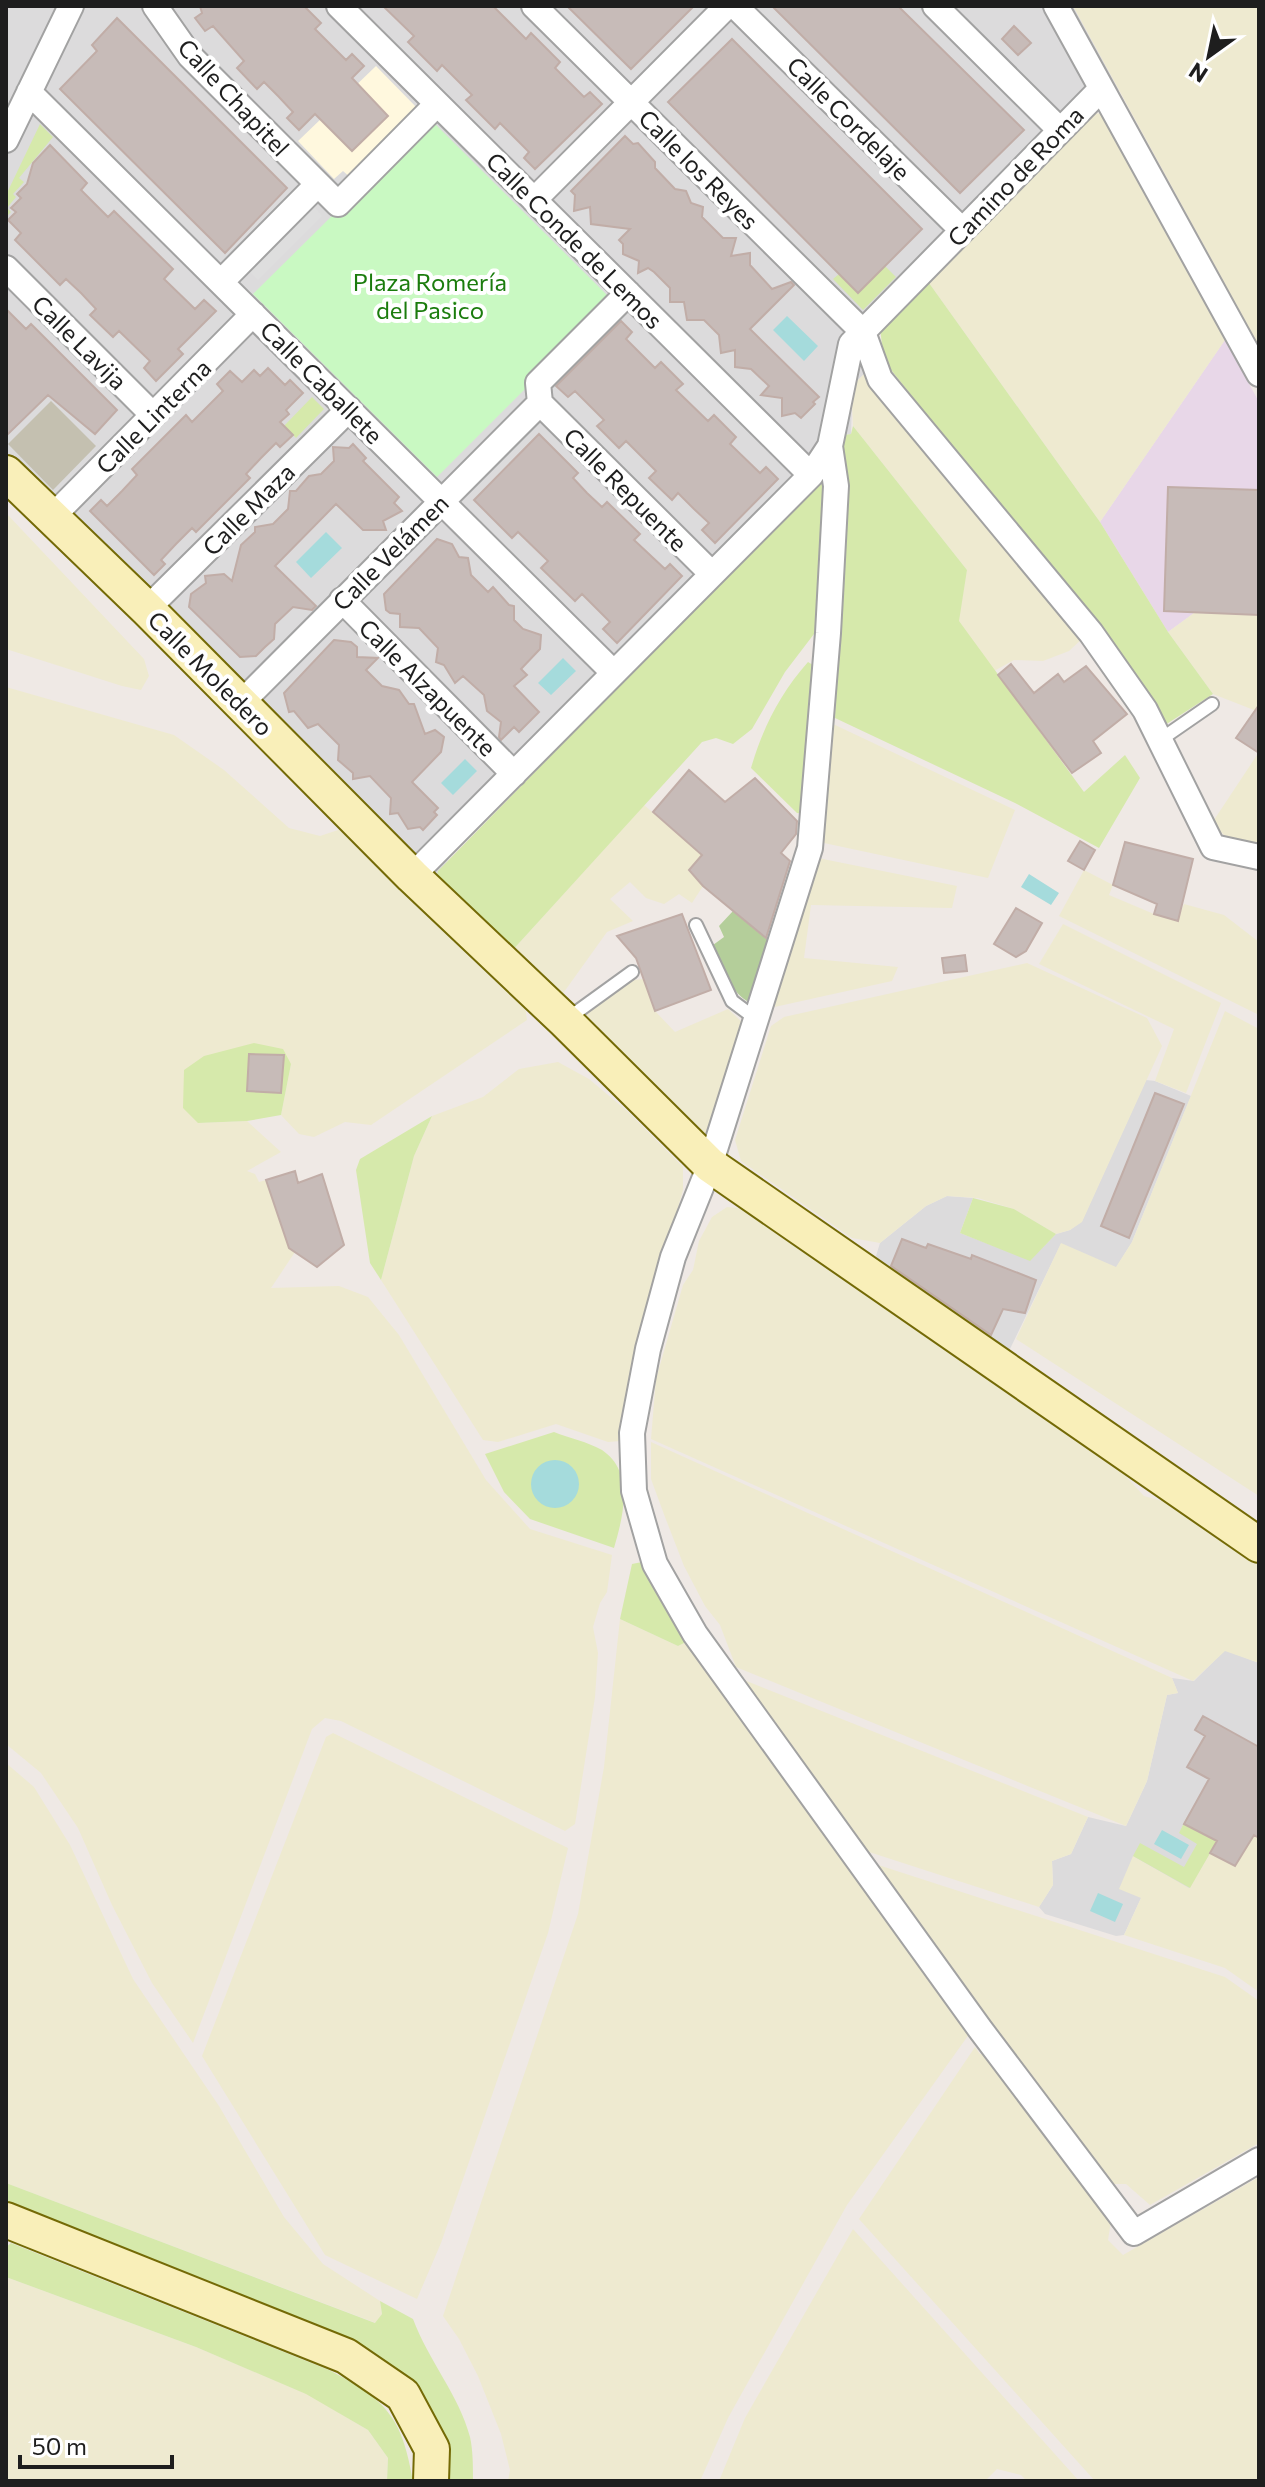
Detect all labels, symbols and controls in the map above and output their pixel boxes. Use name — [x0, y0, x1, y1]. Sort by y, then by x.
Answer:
north arrow — [1169, 16, 1249, 96]
street label: Calle Chapitel — [172, 32, 296, 162]
street label: Calle Cordelaje — [781, 50, 917, 186]
text: N — [1184, 57, 1212, 89]
street label: Camino de Roma — [941, 100, 1089, 252]
street label: Calle los Reyes — [633, 103, 765, 235]
street label: Calle Conde de Lemos — [481, 146, 669, 334]
park label: Plaza Romería del Pasico — [353, 267, 507, 324]
street label: Calle Lavija — [27, 289, 133, 395]
street label: Calle Caballete — [255, 315, 389, 449]
street label: Calle Linterna — [90, 353, 216, 479]
street label: Calle Repuente — [558, 421, 694, 557]
street label: Calle Maza — [196, 457, 300, 561]
street label: Calle Velámen — [326, 488, 454, 616]
street label: Calle Moledero — [143, 605, 279, 741]
street label: Calle Alzapuente — [353, 612, 503, 762]
scale bar — [20, 2419, 172, 2469]
text: 50 m — [32, 2431, 87, 2460]

